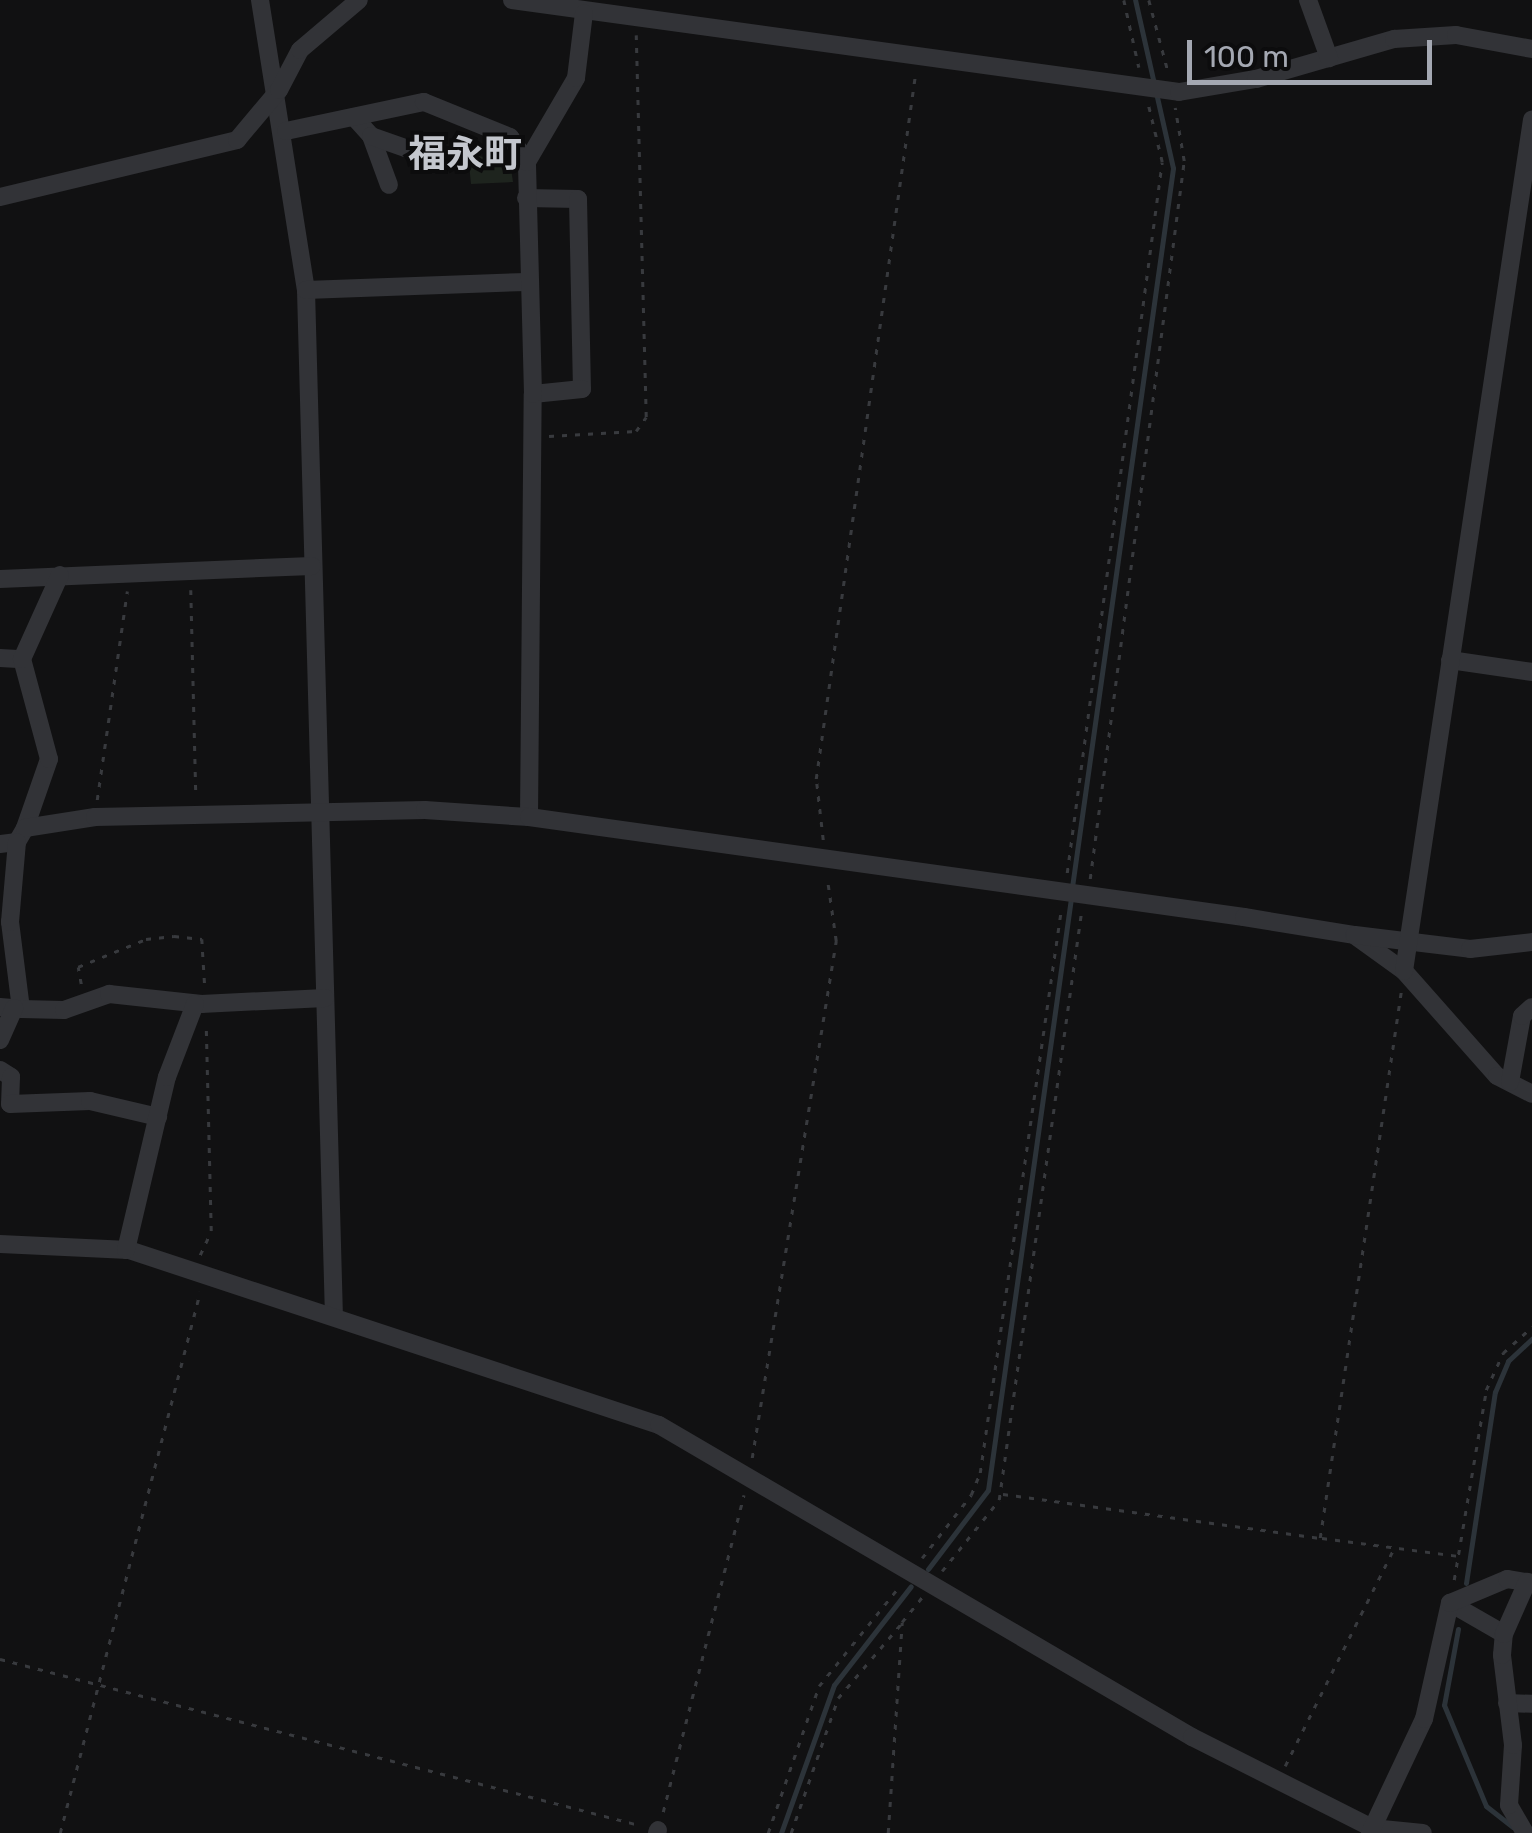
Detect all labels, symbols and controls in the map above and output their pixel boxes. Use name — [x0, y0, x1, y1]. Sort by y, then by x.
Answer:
scale bar — [1192, 20, 1437, 82]
text: 100 m — [1204, 39, 1289, 75]
district label: 福永町 — [408, 132, 522, 178]

